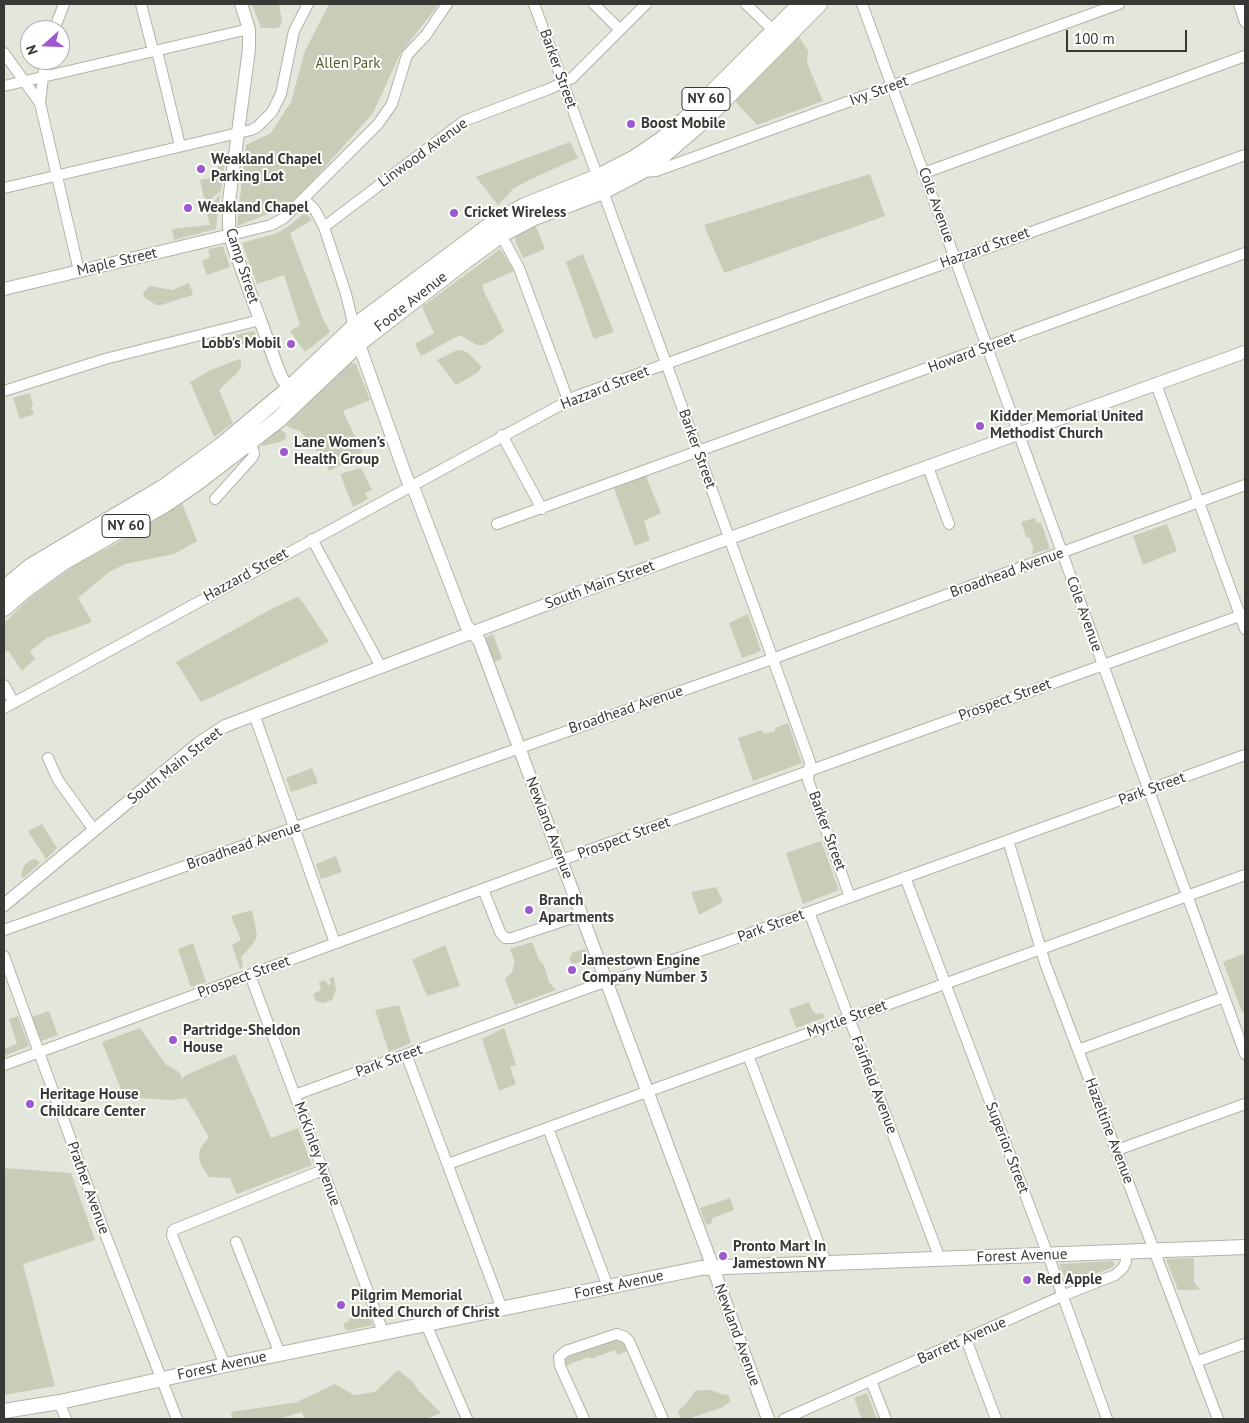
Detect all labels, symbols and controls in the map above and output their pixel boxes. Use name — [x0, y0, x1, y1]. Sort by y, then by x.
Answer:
north arrow — [20, 20, 70, 70]
scale bar — [1069, 20, 1190, 52]
street label: Barker Street — [535, 27, 581, 111]
text: 100 m — [1074, 29, 1115, 48]
text: N — [22, 42, 42, 57]
park label: Allen Park — [316, 55, 380, 73]
street label: Ivy Street — [847, 72, 911, 110]
road number: NY 60 — [682, 88, 730, 110]
street label: Linwood Avenue — [375, 115, 471, 191]
place label: Boost Mobile — [641, 115, 725, 133]
marker: Boost Mobile — [625, 118, 637, 130]
place label: Weakland Chapel Parking Lot — [211, 151, 322, 186]
marker: Weakland Chapel Parking Lot — [195, 163, 207, 175]
street label: Cole Avenue — [914, 165, 958, 245]
place label: Weakland Chapel — [198, 199, 309, 217]
marker: Weakland Chapel — [182, 202, 194, 214]
place label: Cricket Wireless — [464, 204, 566, 222]
marker: Cricket Wireless — [448, 207, 460, 219]
street label: Hazzard Street — [938, 223, 1032, 273]
street label: Camp Street — [221, 226, 263, 306]
street label: Maple Street — [75, 244, 159, 280]
street label: Foote Avenue — [371, 268, 451, 336]
street label: Howard Street — [926, 329, 1018, 377]
place label: Lobb's Mobil — [201, 335, 281, 353]
marker: Lobb's Mobil — [285, 338, 297, 350]
street label: Hazzard Street — [558, 362, 652, 414]
street label: Barker Street — [674, 407, 720, 491]
place label: Kidder Memorial United Methodist Church — [990, 408, 1143, 443]
marker: Kidder Memorial United Methodist Church — [974, 420, 986, 432]
place label: Lane Women’s Health Group — [294, 434, 385, 469]
marker: Lane Women’s Health Group — [278, 446, 290, 458]
road number: NY 60 — [102, 514, 150, 538]
street label: Hazzard Street — [201, 544, 291, 606]
street label: Broadhead Avenue — [948, 544, 1066, 602]
street label: South Main Street — [543, 557, 657, 613]
street label: Cole Avenue — [1062, 574, 1106, 654]
street label: Prospect Street — [956, 675, 1054, 725]
street label: Broadhead Avenue — [567, 682, 685, 738]
street label: South Main Street — [124, 723, 226, 809]
street label: Park Street — [1116, 769, 1188, 809]
street label: Newland Avenue — [521, 775, 577, 881]
street label: Barker Street — [804, 789, 850, 873]
street label: Prospect Street — [575, 813, 673, 863]
street label: Broadhead Avenue — [185, 818, 303, 874]
place label: Branch Apartments — [539, 892, 614, 927]
marker: Branch Apartments — [523, 904, 535, 916]
street label: Park Street — [735, 906, 807, 946]
street label: Prospect Street — [195, 952, 293, 1002]
place label: Jamestown Engine Company Number 3 — [582, 952, 708, 987]
marker: Jamestown Engine Company Number 3 — [566, 964, 578, 976]
street label: Myrtle Street — [805, 996, 889, 1042]
place label: Partridge-Sheldon House — [183, 1022, 300, 1057]
marker: Partridge-Sheldon House — [167, 1034, 179, 1046]
street label: Fairfield Avenue — [847, 1034, 901, 1136]
street label: Park Street — [353, 1041, 425, 1081]
street label: Hazeltine Avenue — [1081, 1076, 1137, 1186]
place label: Heritage House Childcare Center — [40, 1086, 145, 1121]
marker: Heritage House Childcare Center — [24, 1098, 36, 1110]
street label: McKinley Avenue — [290, 1099, 344, 1209]
street label: Superior Street — [981, 1100, 1033, 1196]
street label: Prather Avenue — [63, 1139, 113, 1237]
place label: Pronto Mart In Jamestown NY — [733, 1238, 826, 1273]
street label: Forest Avenue — [976, 1245, 1068, 1267]
marker: Pronto Mart In Jamestown NY — [717, 1250, 729, 1262]
street label: Forest Avenue — [573, 1267, 665, 1303]
place label: Red Apple — [1037, 1271, 1102, 1289]
marker: Red Apple — [1021, 1274, 1033, 1286]
street label: Newland Avenue — [710, 1281, 764, 1389]
place label: Pilgrim Memorial United Church of Christ — [351, 1287, 500, 1322]
marker: Pilgrim Memorial United Church of Christ — [335, 1299, 347, 1311]
street label: Barrett Avenue — [915, 1313, 1009, 1369]
street label: Forest Avenue — [176, 1348, 268, 1384]

